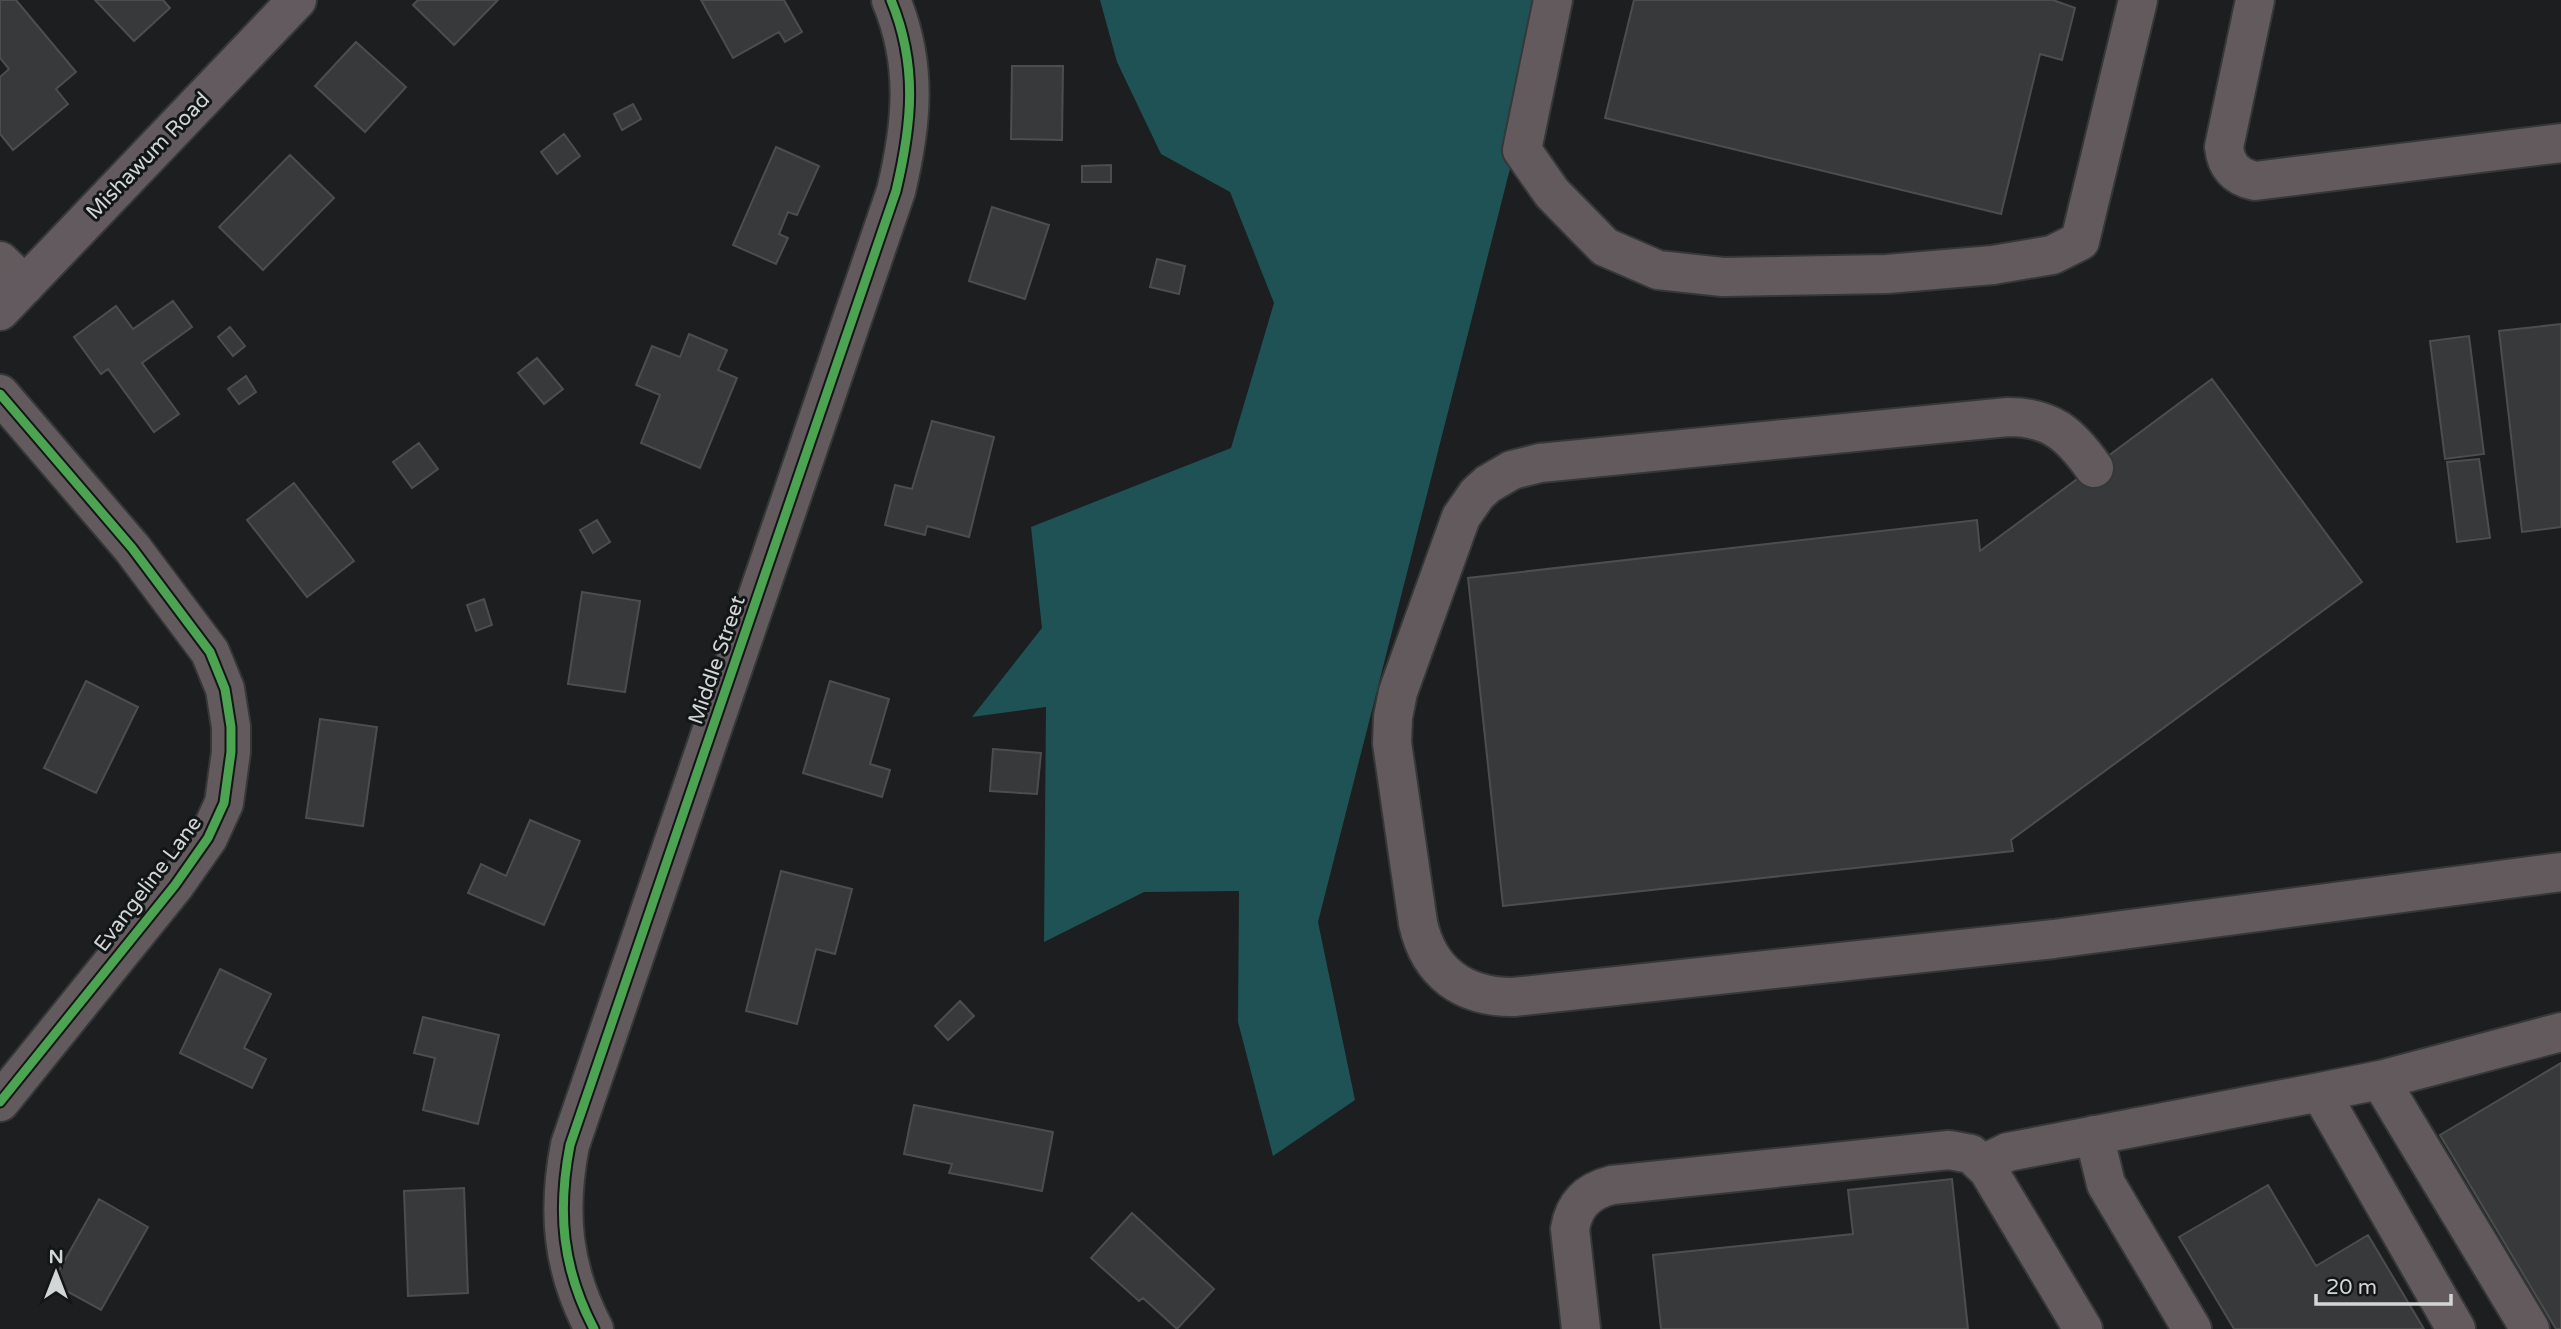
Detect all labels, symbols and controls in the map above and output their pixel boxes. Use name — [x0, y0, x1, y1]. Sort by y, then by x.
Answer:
street label: Mishawum Road — [81, 87, 215, 225]
street label: Middle Street — [683, 592, 751, 728]
street label: Evangeline Lane — [89, 811, 207, 957]
north arrow — [21, 1238, 91, 1308]
text: N — [48, 1246, 64, 1268]
scale bar — [2316, 1262, 2451, 1306]
text: 20 m — [2326, 1275, 2377, 1300]

